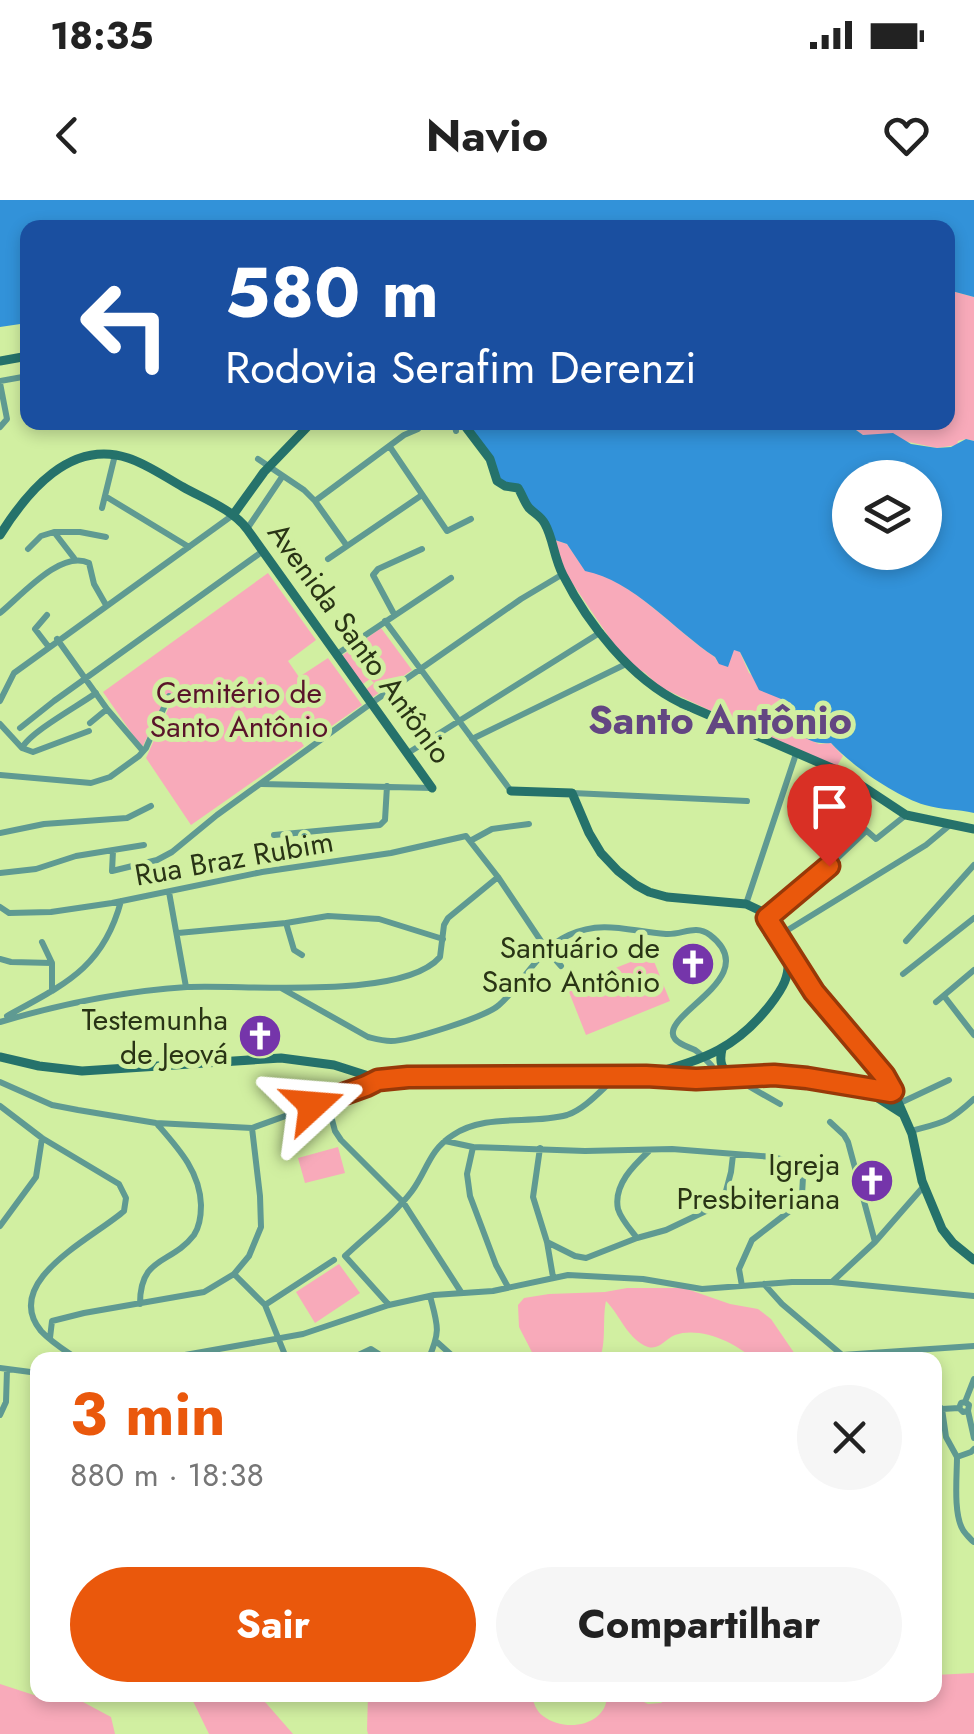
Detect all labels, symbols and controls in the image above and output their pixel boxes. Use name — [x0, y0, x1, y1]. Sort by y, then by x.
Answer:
text: 18:35 — [50, 8, 154, 63]
text: Navio — [426, 103, 548, 168]
icon: back — [40, 108, 95, 163]
icon: heart — [879, 108, 934, 163]
text: 580 m — [225, 242, 439, 343]
icon: left — [60, 260, 190, 390]
text: Rodovia Serafim Derenzi — [225, 335, 697, 400]
map controls — [832, 460, 942, 570]
button: layers — [832, 460, 942, 570]
street label: Avenida Santo Antônio — [258, 514, 462, 772]
park label: Cemitério de Santo Antônio — [150, 671, 328, 748]
district label: Santo Antônio — [588, 691, 852, 749]
pin — [787, 764, 872, 867]
icon: arrive — [802, 779, 857, 834]
street label: Rua Braz Rubim — [131, 819, 337, 897]
place label: Santuário de Santo Antônio — [482, 926, 660, 1003]
church icon: Santuário de Santo Antônio — [670, 941, 716, 987]
place label: Testemunha de Jeová — [82, 998, 228, 1075]
church icon: Testemunha de Jeová — [237, 1013, 283, 1059]
position arrow — [261, 1053, 365, 1157]
place label: Igreja Presbiteriana — [677, 1143, 840, 1220]
church icon: Igreja Presbiteriana — [849, 1158, 895, 1204]
text: 3 min — [70, 1371, 226, 1458]
button: close — [797, 1385, 902, 1490]
text: 880 m · 18:38 — [70, 1452, 264, 1498]
button: Sair — [70, 1567, 476, 1682]
button: Compartilhar — [496, 1567, 902, 1682]

